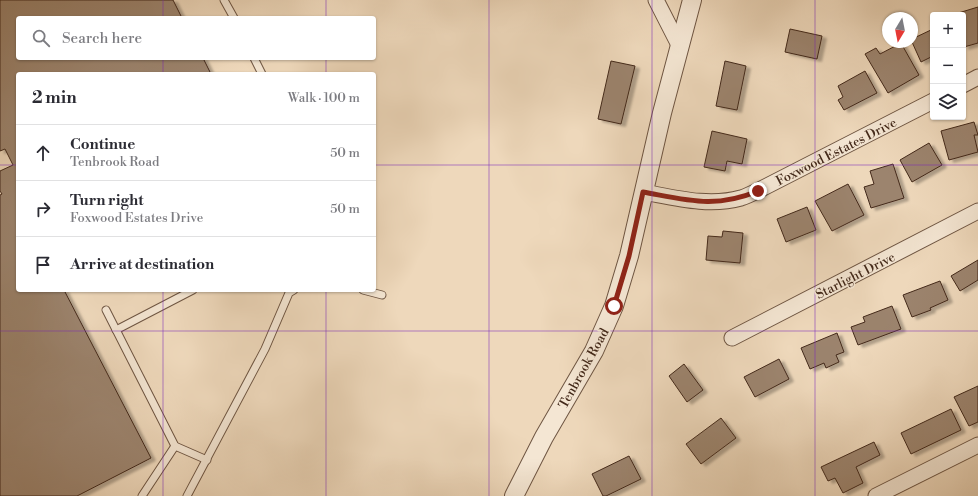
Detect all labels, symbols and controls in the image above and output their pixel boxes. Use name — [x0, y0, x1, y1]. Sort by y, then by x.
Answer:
north arrow — [882, 12, 918, 48]
map controls — [930, 12, 966, 120]
button: + — [930, 12, 966, 48]
search box — [16, 16, 376, 60]
icon: search — [30, 27, 52, 49]
text: Search here — [62, 29, 142, 48]
button: − — [930, 48, 966, 84]
button: layers — [930, 84, 966, 120]
text: 2 min — [32, 87, 77, 109]
text: Walk · 100 m — [288, 90, 360, 106]
street label: Foxwood Estates Drive — [773, 114, 900, 189]
text: Continue — [70, 135, 135, 154]
icon: ahead — [32, 142, 54, 164]
text: 50 m — [330, 145, 360, 161]
text: Tenbrook Road — [70, 154, 159, 170]
route end — [749, 182, 767, 200]
text: Turn right — [70, 191, 144, 210]
icon: right — [32, 198, 54, 220]
text: 50 m — [330, 201, 360, 217]
text: Foxwood Estates Drive — [70, 210, 203, 226]
street label: Starlight Drive — [813, 249, 898, 303]
icon: arrive — [32, 254, 54, 276]
text: Arrive at destination — [70, 255, 214, 274]
route start — [605, 297, 623, 315]
street label: Tenbrook Road — [555, 325, 613, 411]

